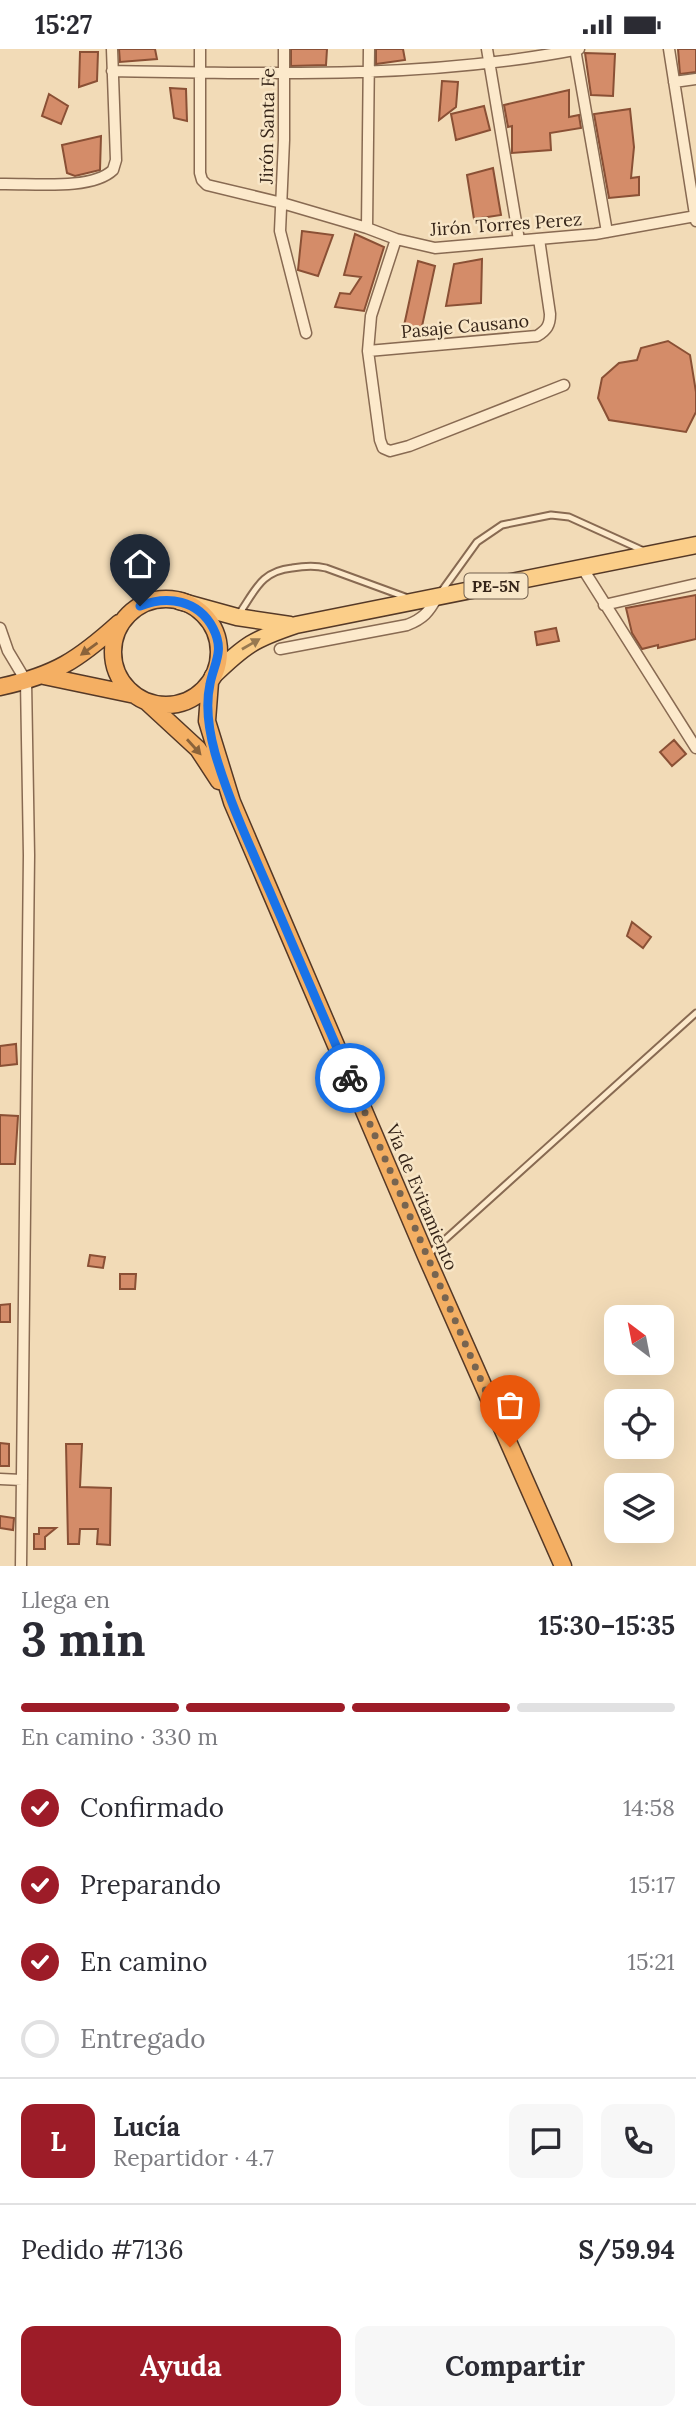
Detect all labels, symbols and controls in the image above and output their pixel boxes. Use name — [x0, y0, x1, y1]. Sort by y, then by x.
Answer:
text: 15:27 — [35, 8, 92, 41]
street label: Jirón Santa Fe — [254, 67, 280, 185]
street label: Jirón Torres Perez — [428, 207, 583, 241]
street label: Pasaje Causano — [400, 309, 530, 343]
pin — [110, 534, 170, 606]
icon: home — [121, 545, 159, 583]
road number: PE-5N — [464, 573, 528, 599]
one-way arrow — [241, 637, 260, 650]
one-way arrow — [80, 642, 98, 656]
one-way arrow — [186, 738, 202, 756]
courier — [315, 1043, 385, 1113]
icon: bike — [331, 1059, 369, 1097]
street label: Vía de Evitamiento — [380, 1119, 463, 1274]
north arrow — [604, 1305, 674, 1375]
map controls — [604, 1305, 674, 1543]
pin — [480, 1375, 540, 1447]
icon: bag — [491, 1386, 529, 1424]
button: locate — [604, 1389, 674, 1459]
button: layers — [604, 1473, 674, 1543]
text: Llega en — [21, 1585, 110, 1614]
text: 15:30–15:35 — [538, 1609, 675, 1642]
text: 3 min — [21, 1610, 146, 1669]
text: En camino · 330 m — [21, 1722, 218, 1751]
icon: check — [21, 1789, 59, 1827]
text: Confirmado — [80, 1791, 224, 1824]
text: 14:58 — [623, 1793, 675, 1822]
icon: check — [21, 1866, 59, 1904]
text: Preparando — [80, 1868, 221, 1901]
text: 15:17 — [629, 1870, 675, 1899]
icon: check — [21, 1943, 59, 1981]
text: En camino — [80, 1945, 208, 1978]
text: 15:21 — [628, 1947, 675, 1976]
text: Entregado — [80, 2022, 206, 2055]
button: chat — [509, 2104, 583, 2178]
button: phone — [601, 2104, 675, 2178]
text: Lucía — [113, 2110, 180, 2143]
text: L — [50, 2125, 66, 2158]
text: Repartidor · 4.7 — [113, 2143, 274, 2172]
text: Pedido #7136 — [21, 2233, 183, 2266]
text: S/59.94 — [579, 2233, 675, 2266]
button: Ayuda — [21, 2326, 341, 2406]
button: Compartir — [355, 2326, 675, 2406]

